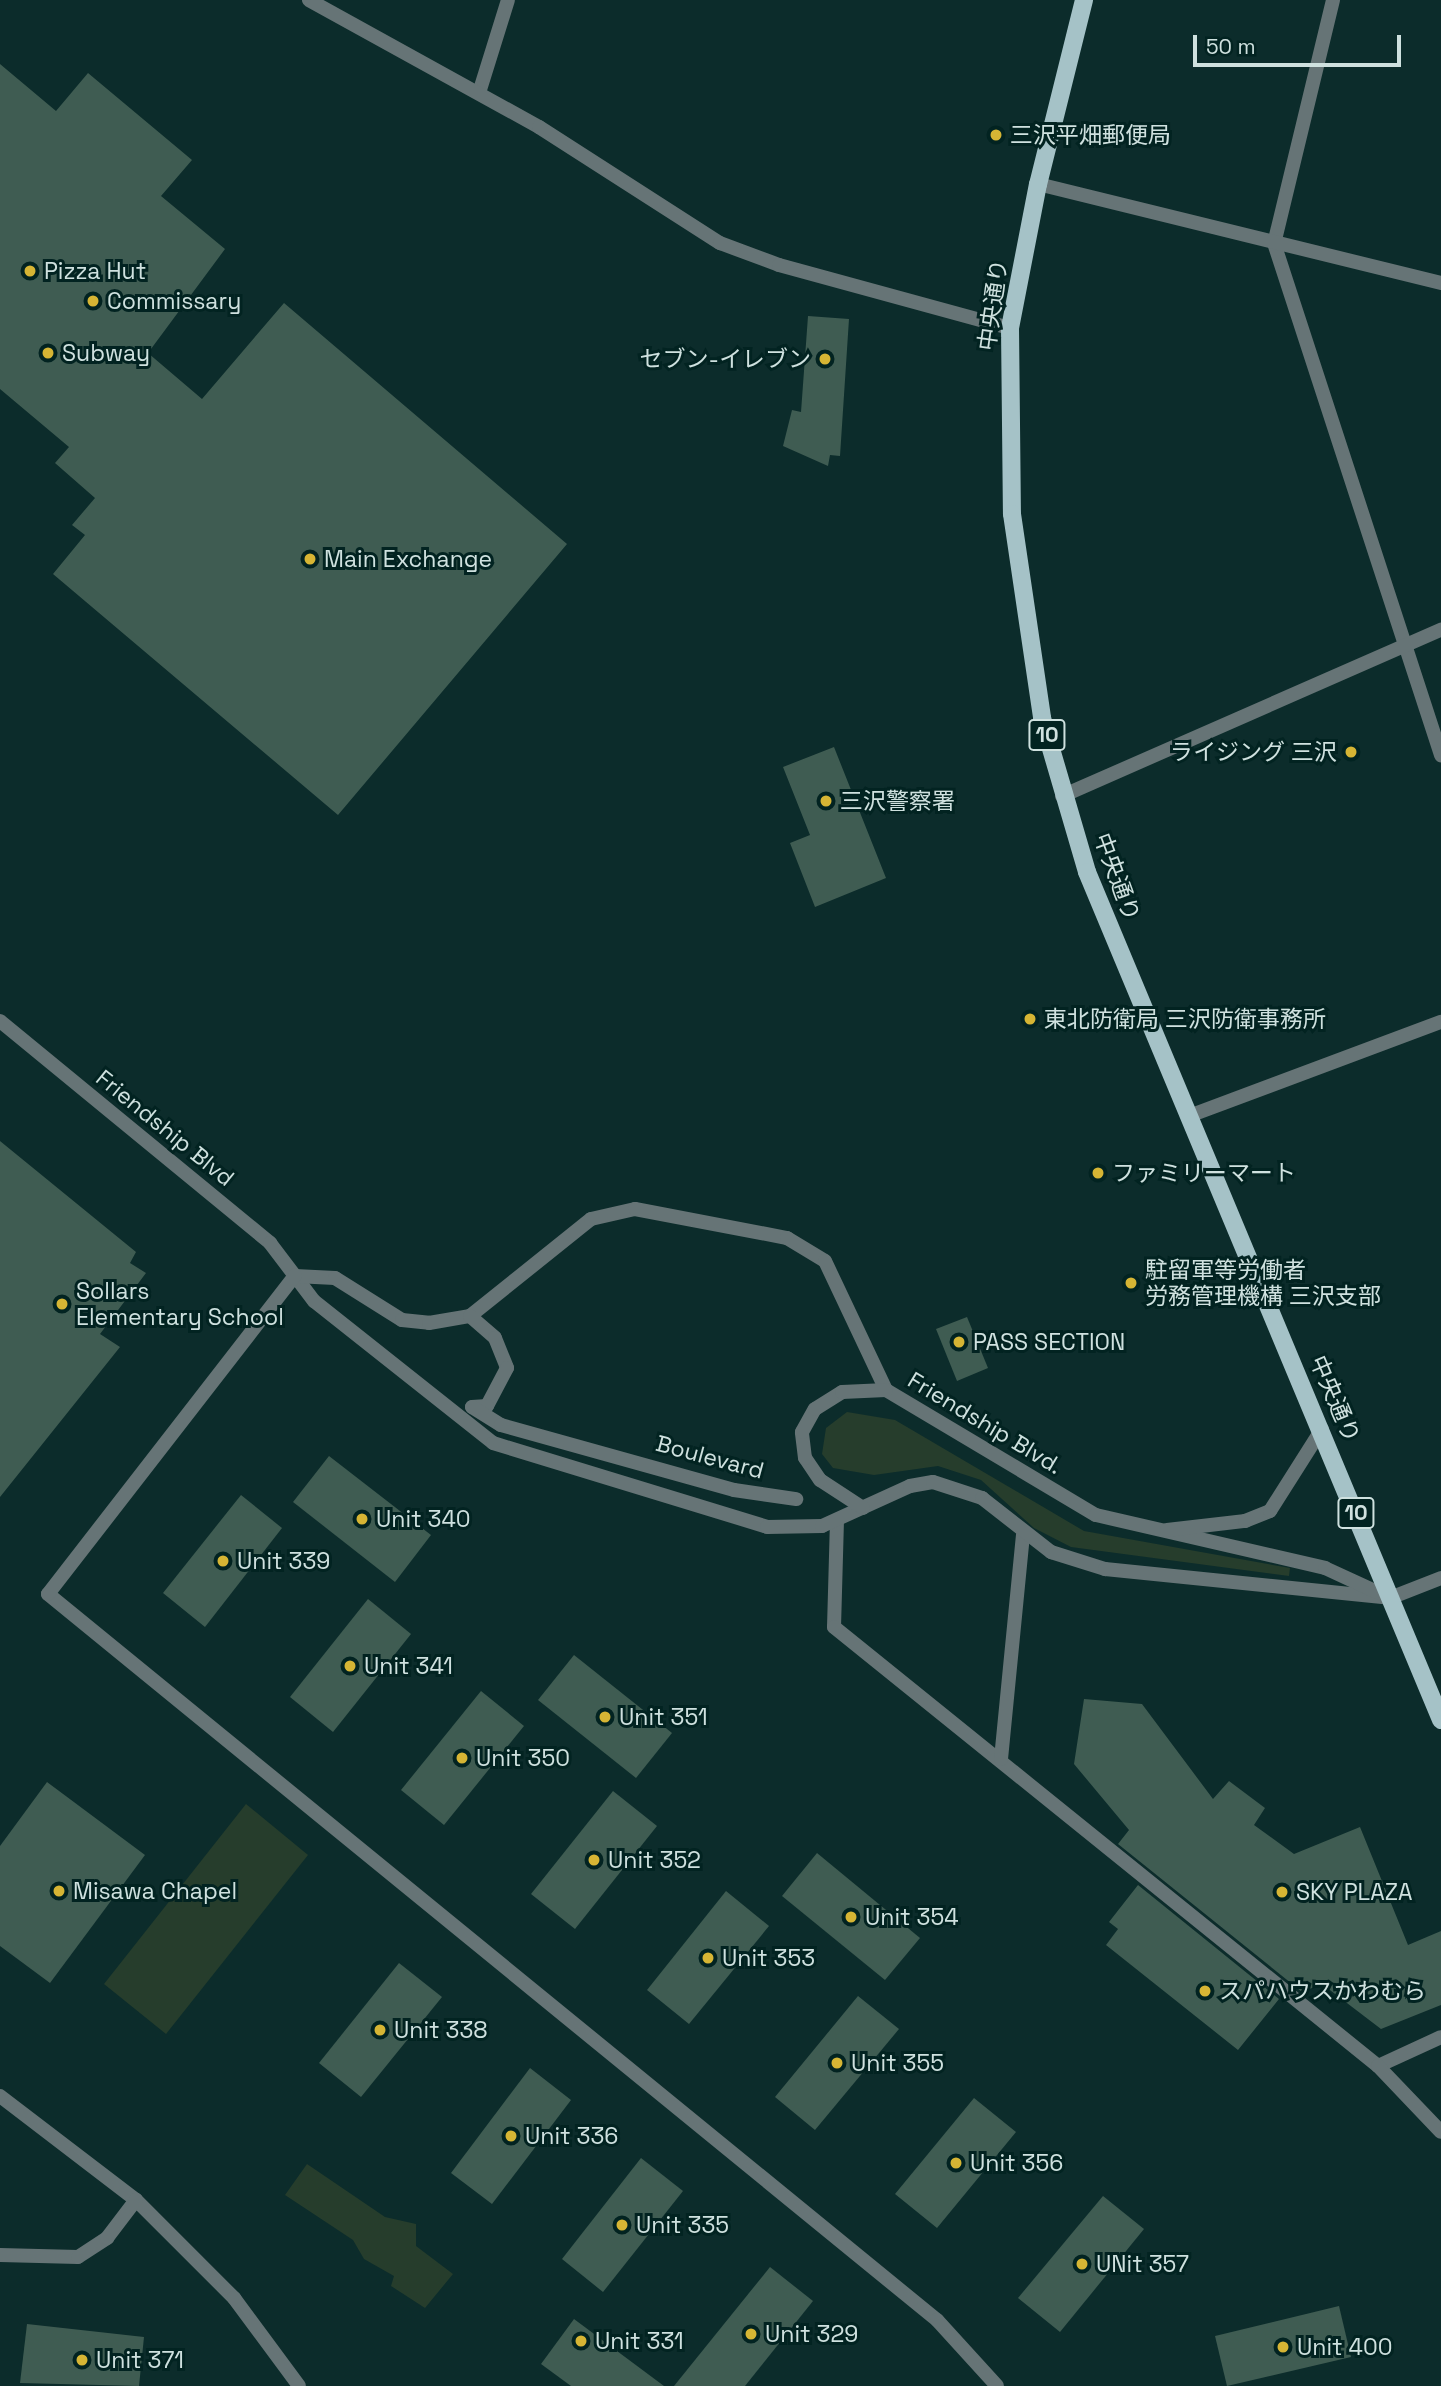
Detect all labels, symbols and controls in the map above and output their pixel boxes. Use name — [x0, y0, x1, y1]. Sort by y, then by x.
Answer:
scale bar — [1196, 21, 1404, 65]
text: 50 m — [1206, 33, 1256, 60]
place label: 三沢平畑郵便局 — [1010, 121, 1171, 149]
marker: 三沢平畑郵便局 — [988, 127, 1004, 143]
place label: Pizza Hut — [44, 257, 146, 285]
street label: 中央通り — [973, 258, 1013, 352]
marker: Pizza Hut — [22, 263, 38, 279]
place label: Commissary — [107, 287, 241, 315]
marker: Commissary — [85, 293, 101, 309]
place label: Subway — [62, 339, 150, 367]
marker: Subway — [40, 345, 56, 361]
place label: セブン-イレブン — [640, 345, 811, 373]
marker: セブン-イレブン — [817, 351, 833, 367]
place label: Main Exchange — [324, 545, 492, 573]
marker: Main Exchange — [302, 551, 318, 567]
road number: 10 — [1028, 718, 1066, 752]
place label: ライジング 三沢 — [1170, 738, 1337, 766]
marker: ライジング 三沢 — [1343, 744, 1359, 760]
place label: 三沢警察署 — [840, 787, 955, 815]
marker: 三沢警察署 — [818, 793, 834, 809]
street label: 中央通り — [1088, 829, 1146, 925]
place label: 東北防衛局 三沢防衛事務所 — [1044, 1005, 1326, 1033]
marker: 東北防衛局 三沢防衛事務所 — [1022, 1011, 1038, 1027]
street label: Friendship Blvd — [90, 1064, 240, 1192]
place label: ファミリーマート — [1112, 1159, 1296, 1187]
marker: ファミリーマート — [1090, 1165, 1106, 1181]
place label: 駐留軍等労働者 労務管理機構 三沢支部 — [1145, 1256, 1381, 1310]
marker: 駐留軍等労働者 労務管理機構 三沢支部 — [1123, 1275, 1139, 1291]
place label: Sollars Elementary School — [76, 1277, 284, 1331]
marker: Sollars Elementary School — [54, 1296, 70, 1312]
place label: PASS SECTION — [973, 1328, 1125, 1356]
marker: PASS SECTION — [951, 1334, 967, 1350]
street label: 中央通り — [1304, 1351, 1366, 1447]
street label: Friendship Blvd. — [903, 1366, 1067, 1480]
street label: Boulevard — [653, 1429, 767, 1485]
road number: 10 — [1337, 1496, 1375, 1530]
place label: Unit 340 — [376, 1505, 471, 1533]
marker: Unit 340 — [354, 1511, 370, 1527]
place label: Unit 339 — [237, 1547, 330, 1575]
marker: Unit 339 — [215, 1553, 231, 1569]
place label: Unit 341 — [364, 1652, 453, 1680]
marker: Unit 341 — [342, 1658, 358, 1674]
place label: Unit 351 — [619, 1703, 707, 1731]
marker: Unit 351 — [597, 1709, 613, 1725]
place label: Unit 350 — [476, 1744, 570, 1772]
marker: Unit 350 — [454, 1750, 470, 1766]
place label: Unit 352 — [608, 1846, 701, 1874]
marker: Unit 352 — [586, 1852, 602, 1868]
place label: Misawa Chapel — [73, 1877, 237, 1905]
place label: SKY PLAZA — [1296, 1878, 1413, 1906]
marker: Misawa Chapel — [51, 1883, 67, 1899]
marker: SKY PLAZA — [1274, 1884, 1290, 1900]
place label: Unit 354 — [865, 1903, 959, 1931]
marker: Unit 354 — [843, 1909, 859, 1925]
place label: Unit 353 — [722, 1944, 815, 1972]
marker: Unit 353 — [700, 1950, 716, 1966]
place label: スパハウスかわむら — [1219, 1977, 1426, 2005]
marker: スパハウスかわむら — [1197, 1983, 1213, 1999]
place label: Unit 338 — [394, 2016, 488, 2044]
marker: Unit 338 — [372, 2022, 388, 2038]
place label: Unit 355 — [851, 2049, 944, 2077]
marker: Unit 355 — [829, 2055, 845, 2071]
place label: Unit 336 — [525, 2122, 618, 2150]
marker: Unit 336 — [503, 2128, 519, 2144]
place label: Unit 356 — [970, 2149, 1063, 2177]
marker: Unit 356 — [948, 2155, 964, 2171]
place label: Unit 335 — [636, 2211, 729, 2239]
marker: Unit 335 — [614, 2217, 630, 2233]
place label: UNit 357 — [1096, 2250, 1189, 2278]
marker: UNit 357 — [1074, 2256, 1090, 2272]
place label: Unit 329 — [765, 2320, 858, 2348]
marker: Unit 329 — [743, 2326, 759, 2342]
place label: Unit 331 — [595, 2327, 684, 2355]
marker: Unit 331 — [573, 2333, 589, 2349]
place label: Unit 400 — [1297, 2333, 1392, 2361]
marker: Unit 400 — [1275, 2339, 1291, 2355]
place label: Unit 371 — [96, 2346, 184, 2374]
marker: Unit 371 — [74, 2352, 90, 2368]

